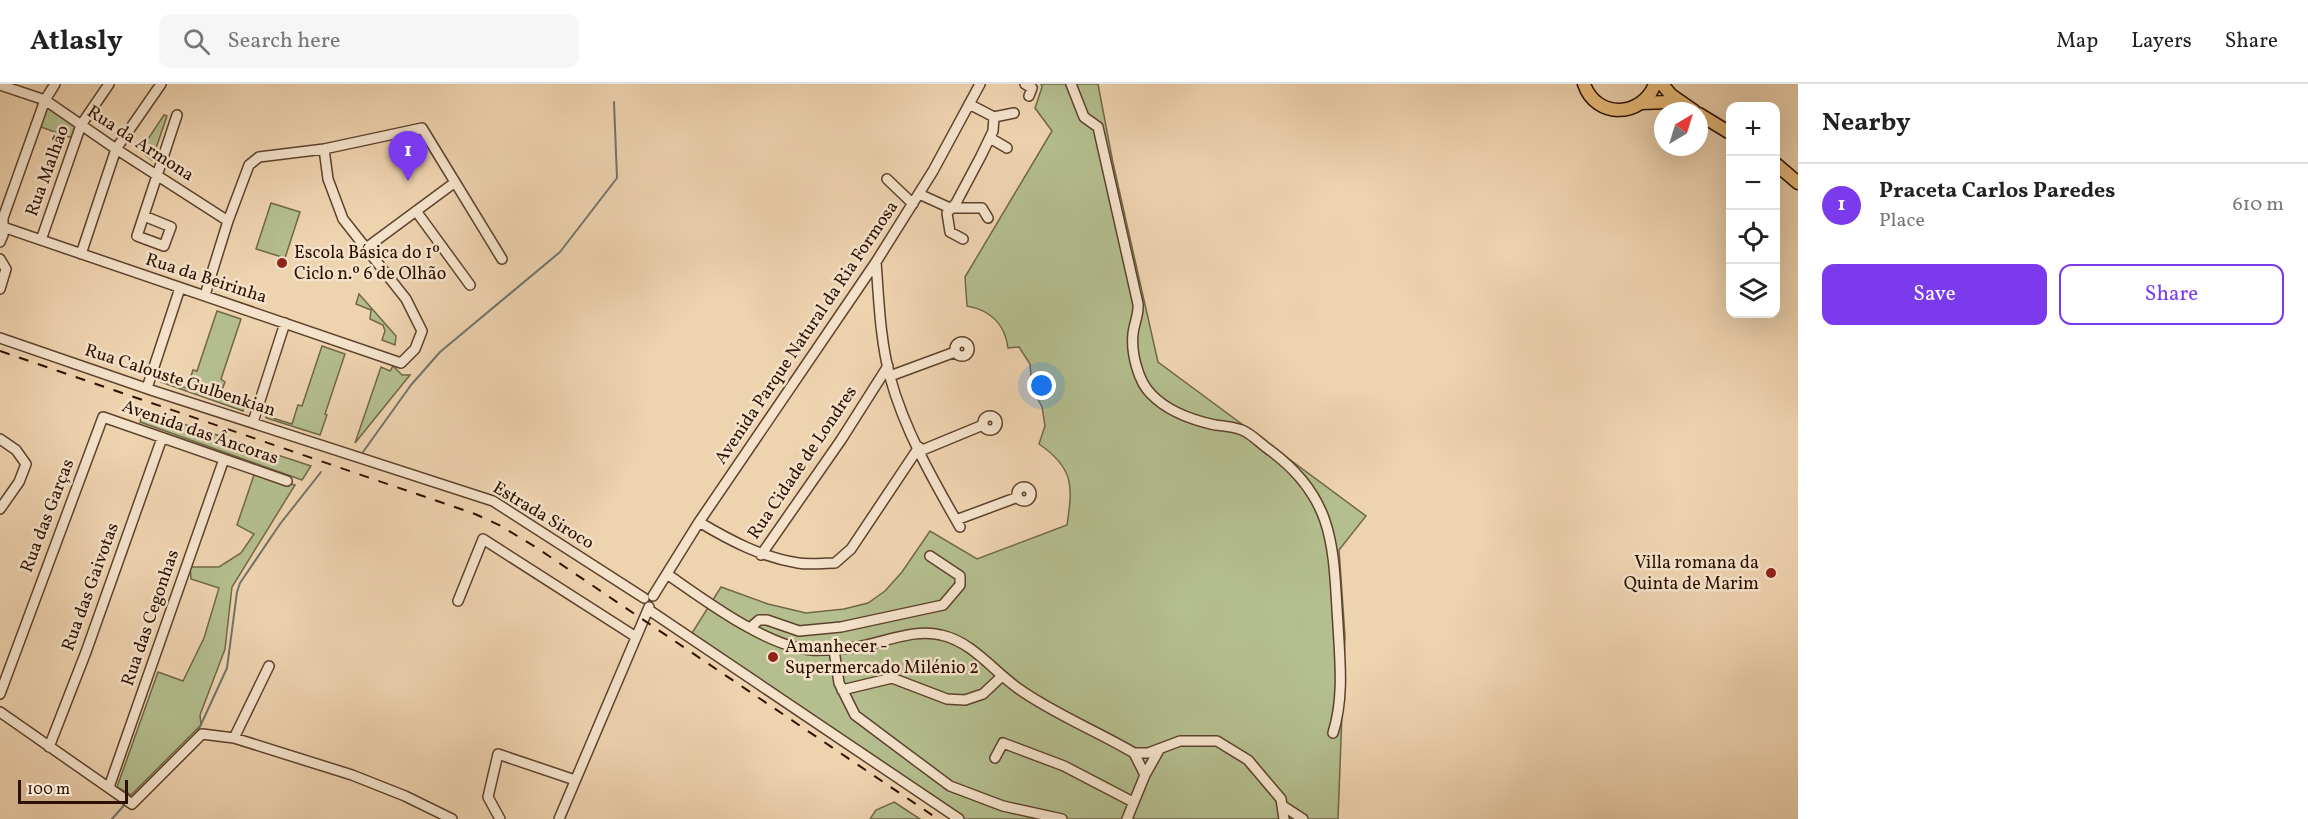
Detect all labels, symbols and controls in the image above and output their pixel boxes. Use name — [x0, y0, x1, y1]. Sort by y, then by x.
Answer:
search box — [159, 14, 579, 68]
text: Atlasly — [30, 22, 123, 61]
icon: search — [180, 25, 213, 58]
text: Search here — [228, 26, 340, 57]
text: Map — [2056, 27, 2098, 56]
text: Layers — [2131, 27, 2192, 56]
text: Share — [2225, 27, 2278, 56]
street label: Rua da Armona — [82, 100, 198, 188]
north arrow — [1654, 102, 1708, 156]
map controls — [1726, 102, 1780, 318]
button: + — [1726, 102, 1780, 156]
text: Nearby — [1822, 105, 1911, 141]
street label: Rua Malhão — [20, 122, 76, 220]
pin: 1 — [388, 132, 428, 181]
button: − — [1726, 156, 1780, 210]
text: Praceta Carlos Paredes — [1879, 176, 2116, 207]
text: 1 — [1837, 191, 1846, 219]
text: 610 m — [2232, 191, 2284, 219]
street label: Avenida Parque Natural da Ria Formosa — [709, 196, 905, 470]
text: Place — [1879, 207, 1925, 235]
button: locate — [1726, 210, 1780, 264]
place label: Escola Básica do 1º Ciclo n.º 6 de Olhão — [294, 241, 446, 287]
street label: Rua da Beirinha — [142, 248, 270, 310]
marker: Escola Básica do 1º Ciclo n.º 6 de Olhão — [275, 256, 289, 270]
button: layers — [1726, 264, 1780, 318]
button: Save — [1822, 264, 2047, 325]
button: Share — [2059, 264, 2284, 325]
street label: Rua Calouste Gulbenkian — [81, 338, 279, 424]
your location — [1027, 371, 1056, 400]
street label: Rua Cidade de Londres — [742, 381, 864, 545]
street label: Avenida das Âncoras — [118, 394, 282, 472]
street label: Rua das Garças — [15, 456, 81, 576]
street label: Estrada Siroco — [488, 476, 598, 556]
street label: Rua das Gaivotas — [56, 519, 126, 655]
street label: Rua das Cegonhas — [116, 546, 186, 690]
place label: Villa romana da Quinta de Marim — [1624, 551, 1759, 597]
marker: Villa romana da Quinta de Marim — [1764, 566, 1778, 580]
place label: Amanhecer - Supermercado Milénio 2 — [785, 635, 979, 681]
marker: Amanhecer - Supermercado Milénio 2 — [766, 650, 780, 664]
scale bar — [18, 777, 128, 804]
text: 100 m — [27, 779, 70, 801]

